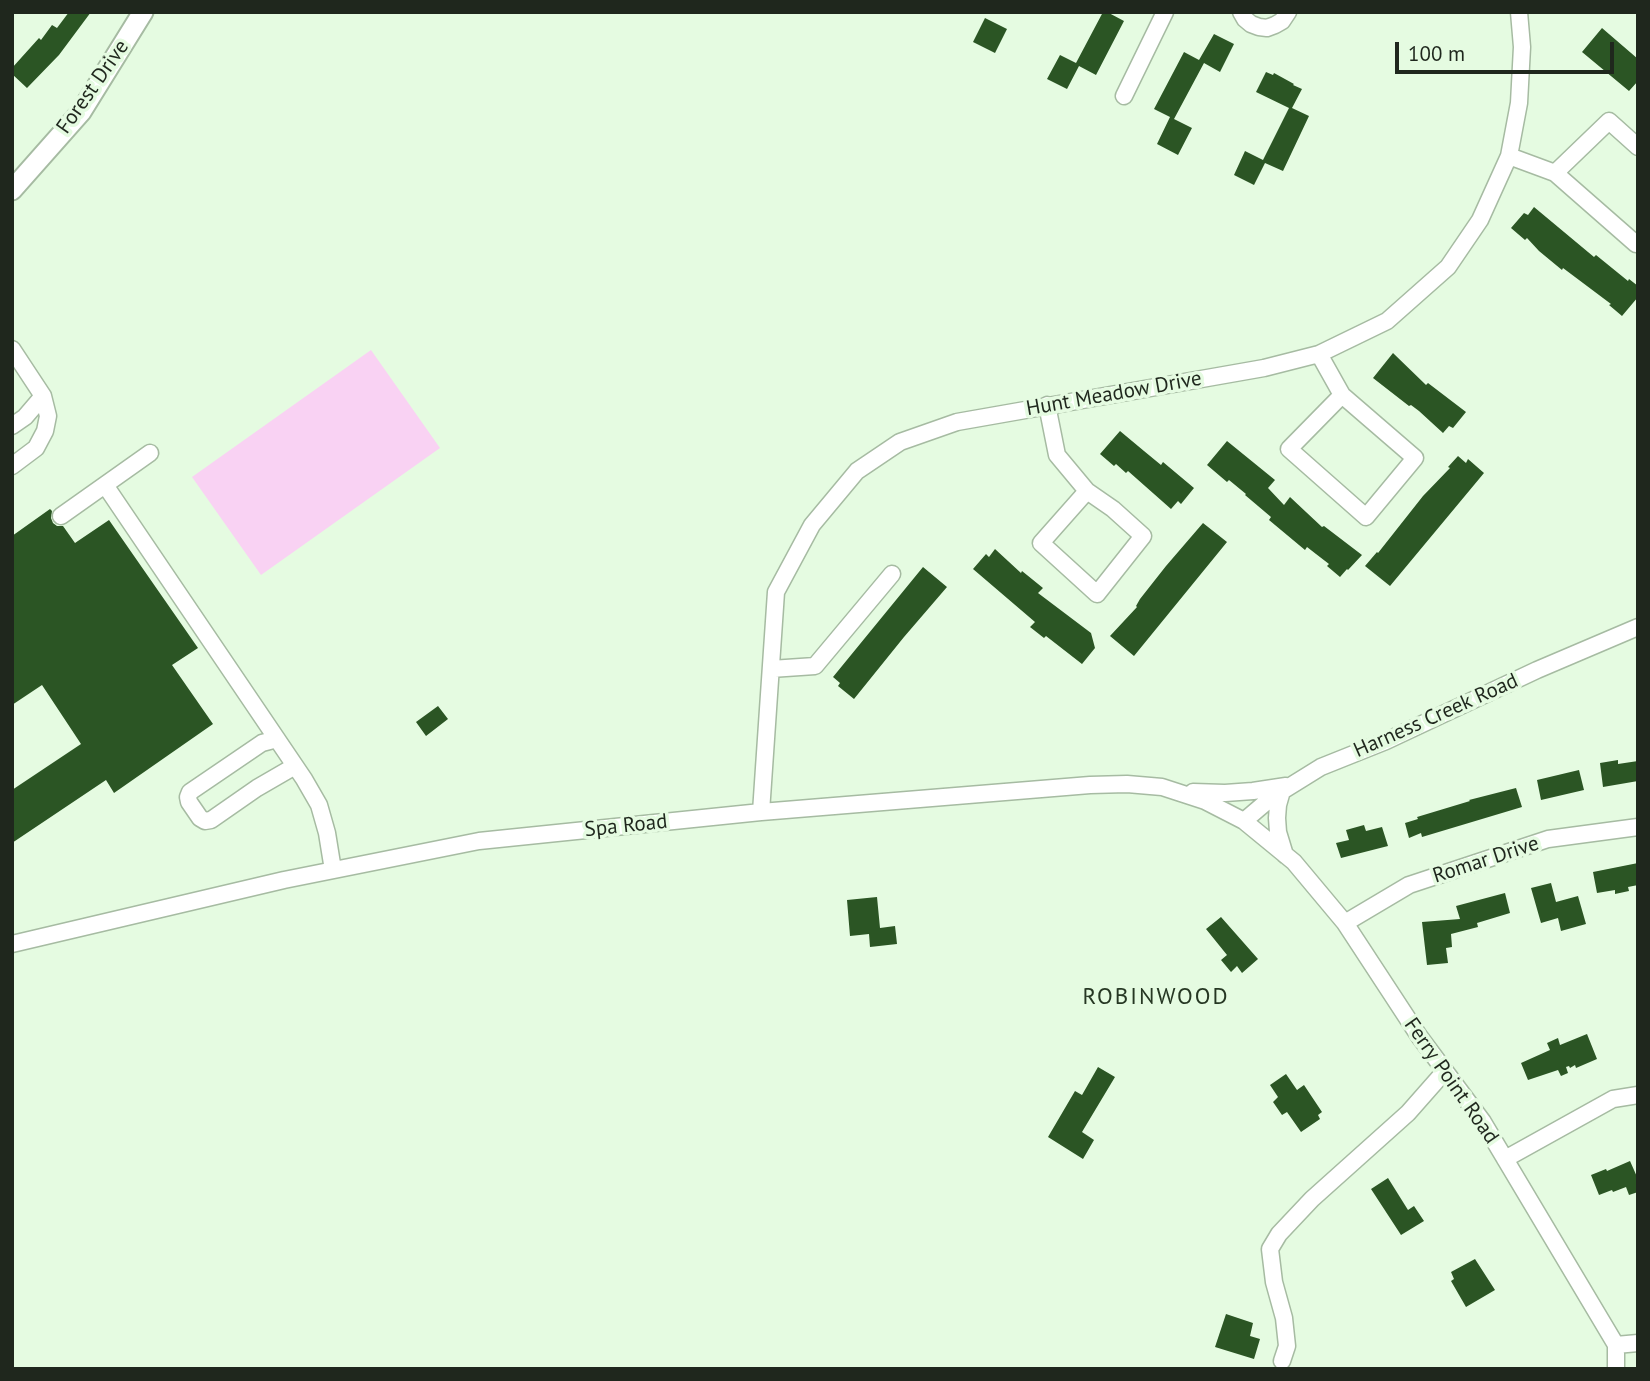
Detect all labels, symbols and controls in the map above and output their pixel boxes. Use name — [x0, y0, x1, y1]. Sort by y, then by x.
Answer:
scale bar — [1398, 28, 1617, 72]
street label: Forest Drive — [52, 35, 134, 139]
text: 100 m — [1408, 40, 1465, 67]
street label: Hunt Meadow Drive — [1024, 366, 1204, 422]
street label: Harness Creek Road — [1350, 668, 1522, 764]
street label: Spa Road — [583, 809, 669, 843]
street label: Romar Drive — [1430, 831, 1542, 889]
district label: ROBINWOOD — [1084, 983, 1228, 1011]
street label: Ferry Point Road — [1398, 1013, 1504, 1149]

